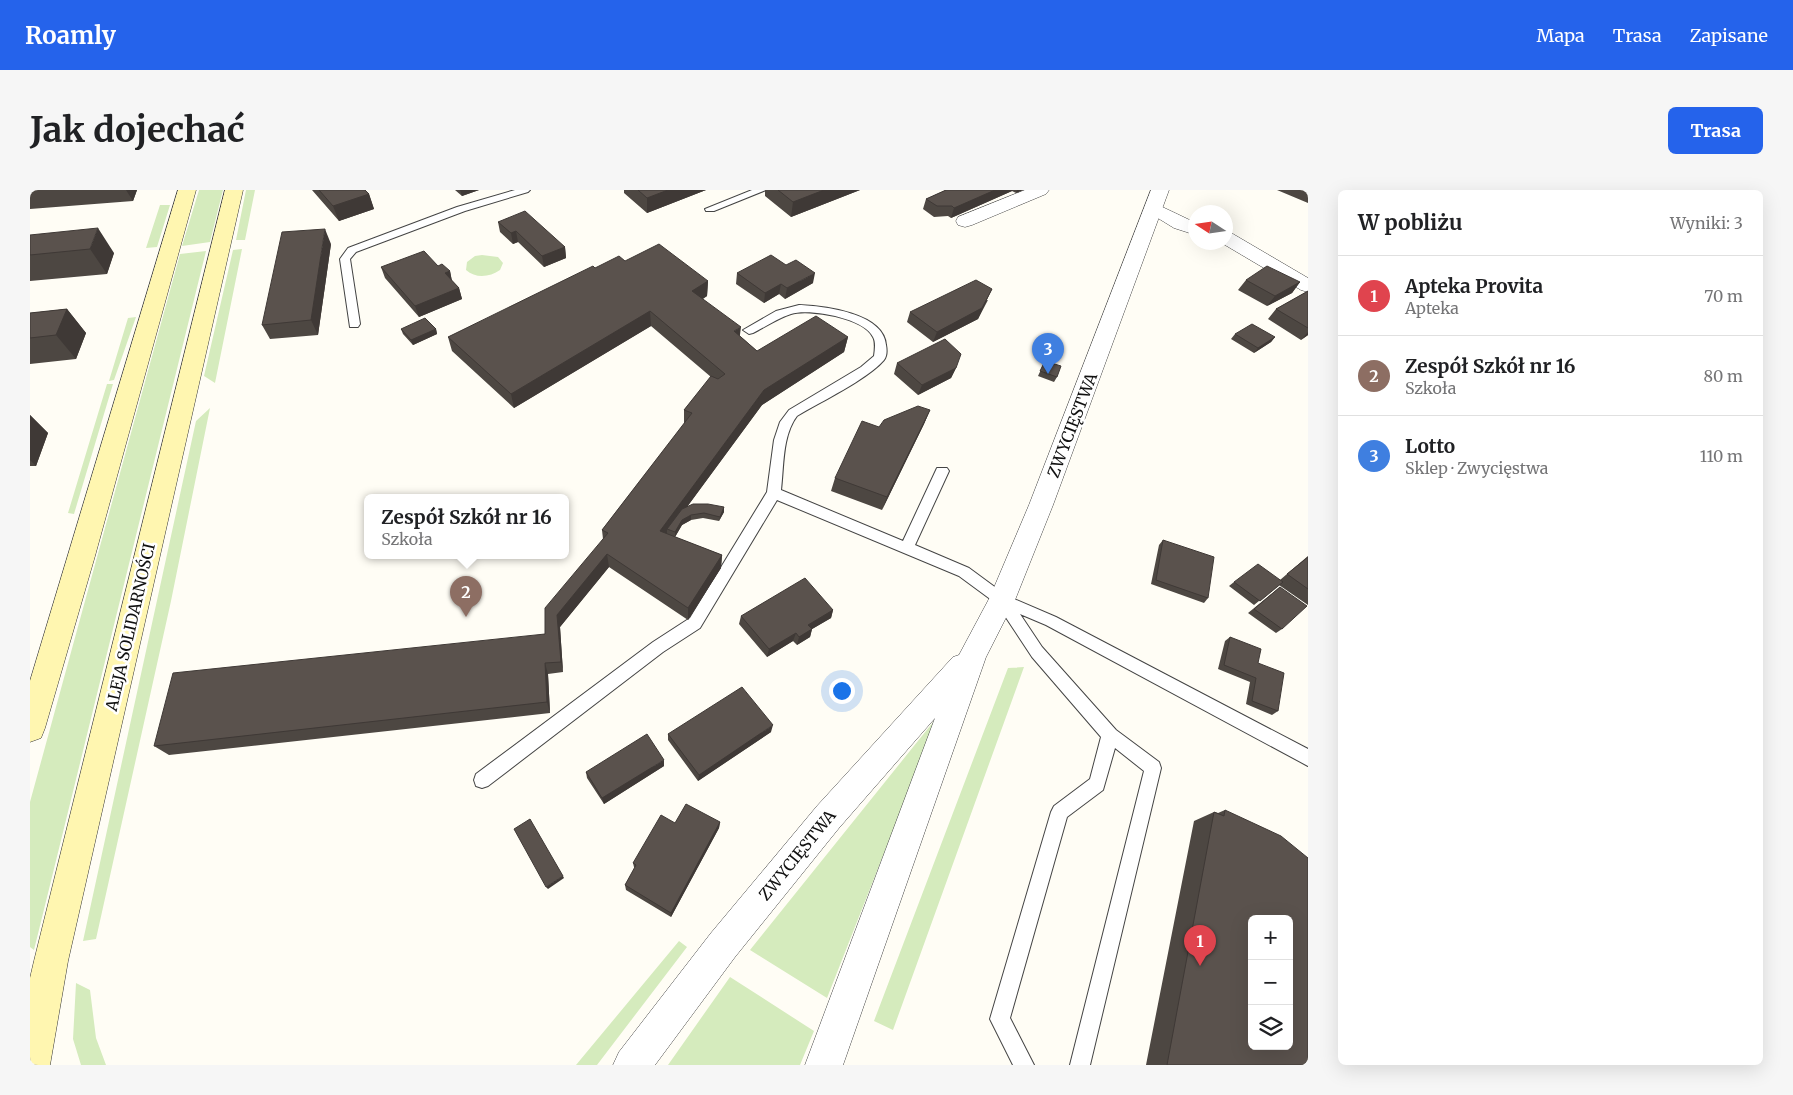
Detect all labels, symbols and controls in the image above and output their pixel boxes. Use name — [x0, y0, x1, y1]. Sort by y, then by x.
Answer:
text: Roamly — [25, 20, 116, 51]
text: Mapa — [1537, 24, 1585, 47]
text: Trasa — [1613, 24, 1662, 47]
text: Zapisane — [1690, 24, 1768, 47]
button: Trasa — [1668, 107, 1763, 154]
text: Jak dojechać — [30, 108, 245, 152]
north arrow — [1188, 205, 1233, 250]
text: W pobliżu — [1358, 209, 1463, 236]
text: Wyniki: 3 — [1670, 213, 1743, 233]
text: Apteka Provita — [1405, 274, 1543, 298]
text: 1 — [1370, 286, 1378, 306]
text: 70 m — [1704, 286, 1743, 306]
text: Apteka — [1405, 298, 1459, 318]
pin: 3 — [1032, 333, 1064, 374]
text: Zespół Szkół nr 16 — [1405, 354, 1576, 378]
text: 2 — [1369, 366, 1379, 386]
text: 80 m — [1704, 366, 1743, 386]
street label: ZWYCIĘSTWA — [1043, 369, 1101, 480]
text: Szkoła — [1405, 378, 1456, 398]
text: Lotto — [1405, 434, 1455, 458]
text: 3 — [1369, 446, 1379, 466]
text: 110 m — [1700, 446, 1743, 466]
text: Sklep · Zwycięstwa — [1405, 458, 1548, 478]
popup — [364, 494, 569, 559]
text: Zespół Szkół nr 16 — [381, 505, 552, 529]
text: Szkoła — [381, 529, 433, 549]
street label: ALEJA SOLIDARNOŚCI — [101, 541, 159, 714]
pin: 2 — [450, 576, 482, 617]
your location — [829, 678, 855, 704]
street label: ZWYCIĘSTWA — [754, 805, 840, 904]
map controls — [1248, 915, 1293, 1050]
button: + — [1248, 915, 1293, 960]
pin: 1 — [1184, 925, 1216, 966]
button: − — [1248, 960, 1293, 1005]
button: layers — [1248, 1005, 1293, 1050]

